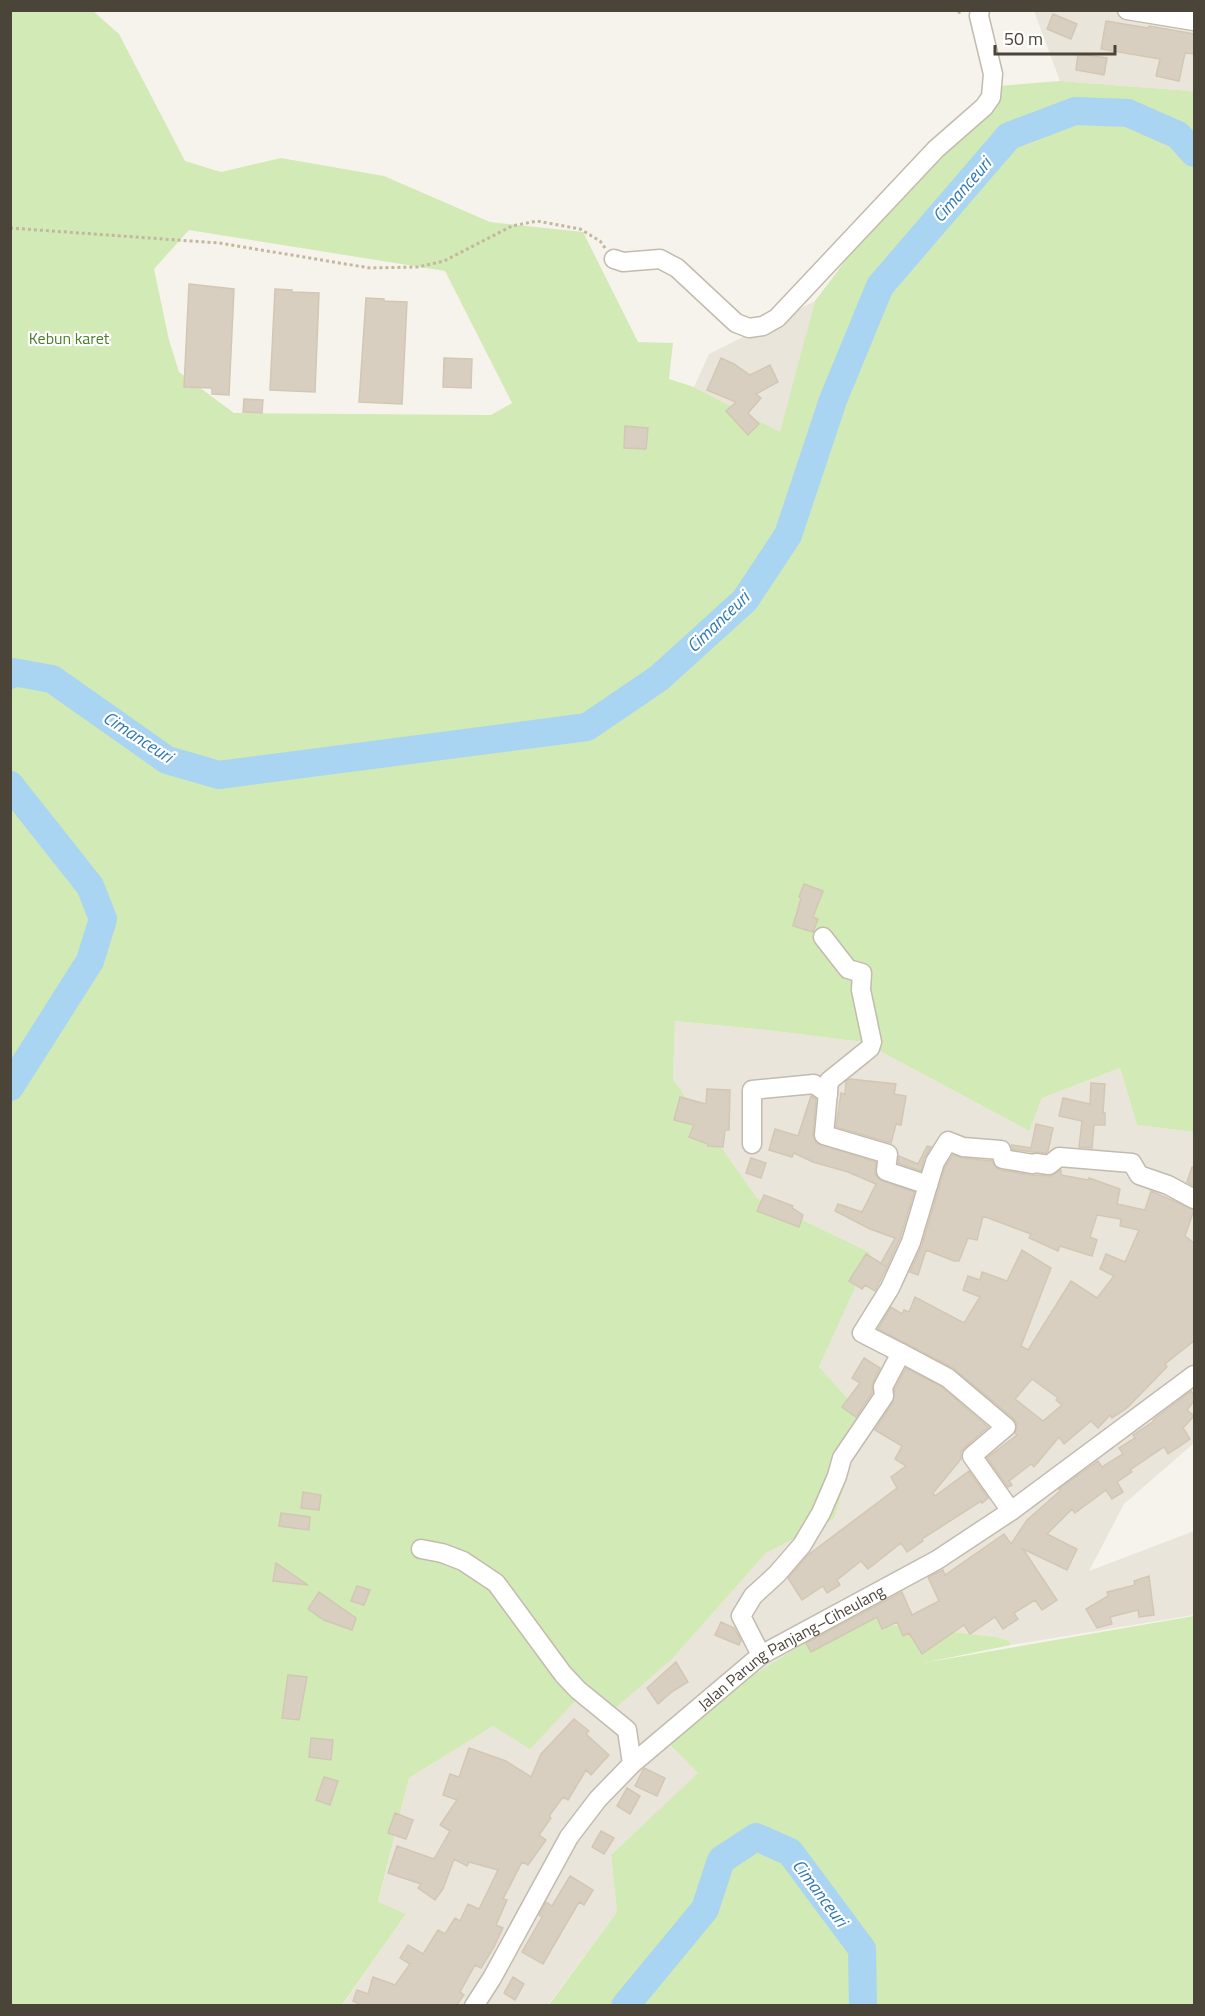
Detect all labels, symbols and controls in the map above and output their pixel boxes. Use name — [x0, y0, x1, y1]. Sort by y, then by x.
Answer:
scale bar — [995, 18, 1115, 56]
text: 50 m — [1004, 25, 1043, 52]
water label: Cimanceuri — [926, 149, 999, 228]
park label: Kebun karet — [29, 326, 110, 350]
water label: Cimanceuri — [680, 583, 757, 659]
water label: Cimanceuri — [98, 704, 180, 771]
street label: Jalan Parung Panjang–Ciheulang — [692, 1578, 889, 1716]
water label: Cimanceuri — [786, 1853, 856, 1934]

